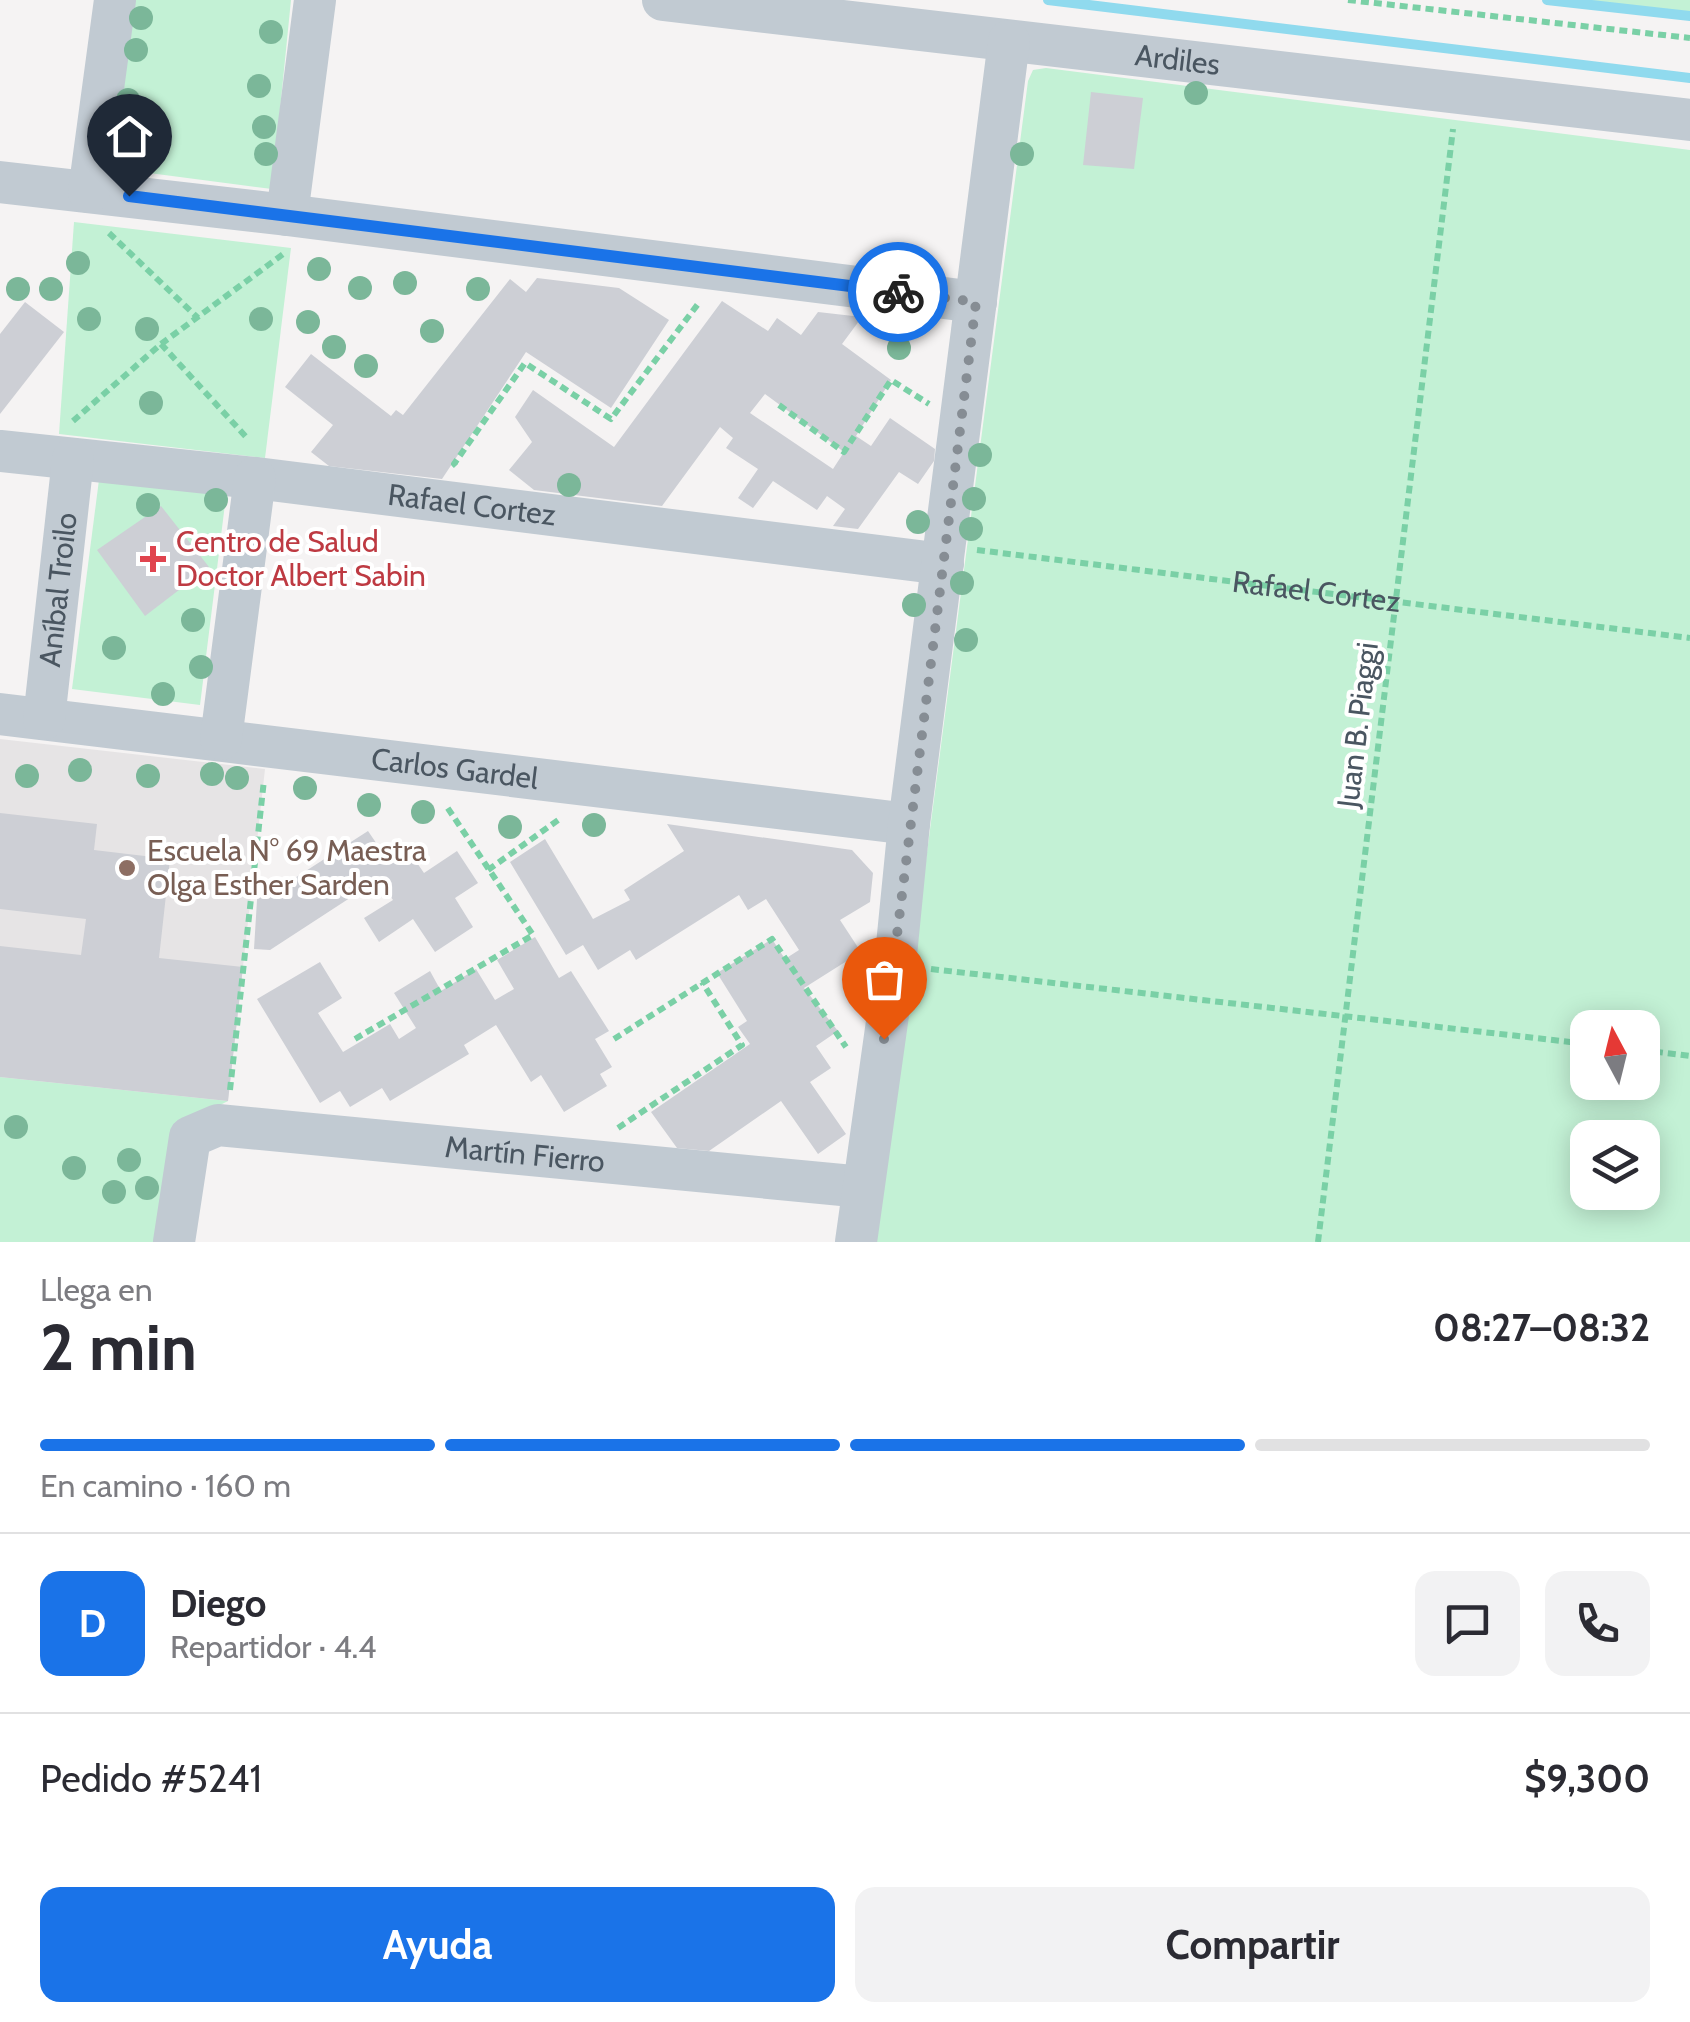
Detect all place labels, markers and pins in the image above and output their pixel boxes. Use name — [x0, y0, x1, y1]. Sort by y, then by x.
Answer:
pin — [87, 94, 172, 197]
place label: Centro de Salud Doctor Albert Sabin — [176, 523, 426, 594]
marker: Centro de Salud Doctor Albert Sabin — [140, 546, 166, 572]
place label: Escuela N° 69 Maestra Olga Esther Sarden — [147, 832, 427, 903]
marker: Escuela N° 69 Maestra Olga Esther Sarden — [116, 857, 138, 879]
pin — [842, 937, 927, 1040]

